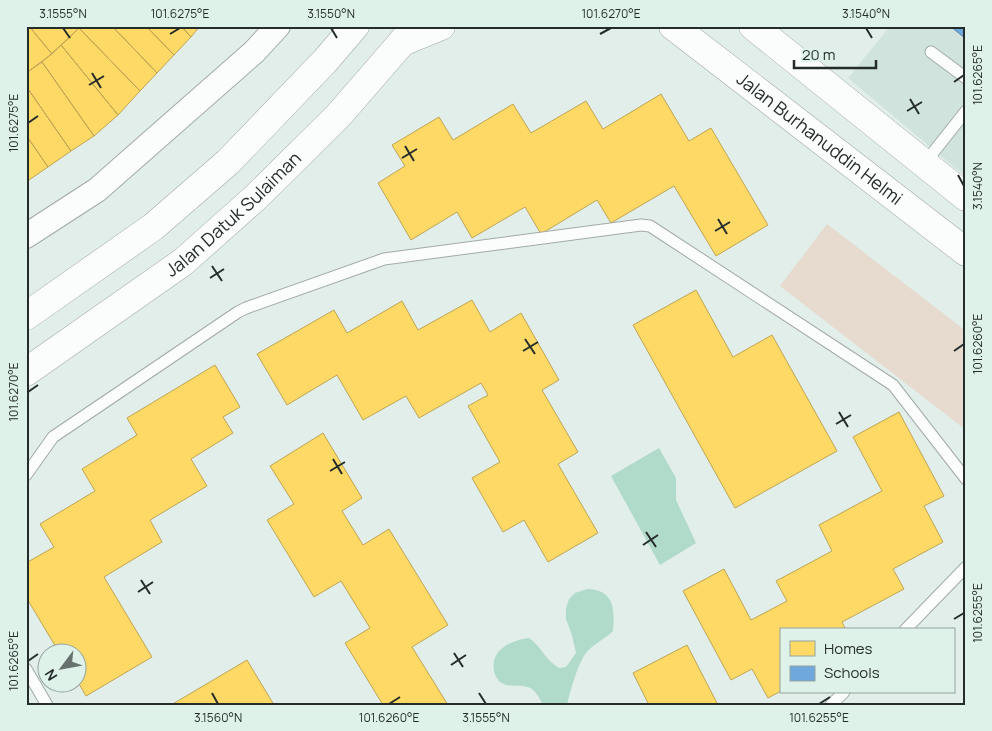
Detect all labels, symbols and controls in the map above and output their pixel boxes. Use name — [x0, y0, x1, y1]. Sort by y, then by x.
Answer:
text: 3.1555°N — [39, 5, 87, 22]
text: 101.6275°E — [151, 5, 210, 22]
text: 3.1550°N — [307, 5, 355, 22]
text: 101.6270°E — [581, 5, 641, 22]
text: 3.1540°N — [842, 5, 890, 22]
scale bar — [794, 38, 877, 70]
text: 20 m — [802, 44, 835, 65]
text: 101.6265°E — [969, 45, 986, 105]
street label: Jalan Burhanuddin Helmi — [732, 67, 908, 210]
text: 101.6275°E — [5, 93, 22, 152]
street label: Jalan Datuk Sulaiman — [160, 146, 306, 282]
text: 3.1540°N — [969, 162, 986, 210]
text: 101.6260°E — [969, 314, 986, 374]
text: 101.6270°E — [5, 362, 22, 422]
text: 101.6255°E — [969, 583, 986, 643]
legend — [780, 628, 954, 694]
text: 101.6265°E — [5, 631, 22, 691]
text: Homes — [824, 638, 873, 659]
north arrow — [38, 644, 88, 694]
text: Schools — [824, 662, 880, 683]
text: N — [40, 666, 61, 684]
text: 3.1560°N — [194, 709, 242, 726]
text: 101.6260°E — [359, 709, 419, 726]
text: 3.1555°N — [462, 709, 510, 726]
text: 101.6255°E — [789, 709, 849, 726]

